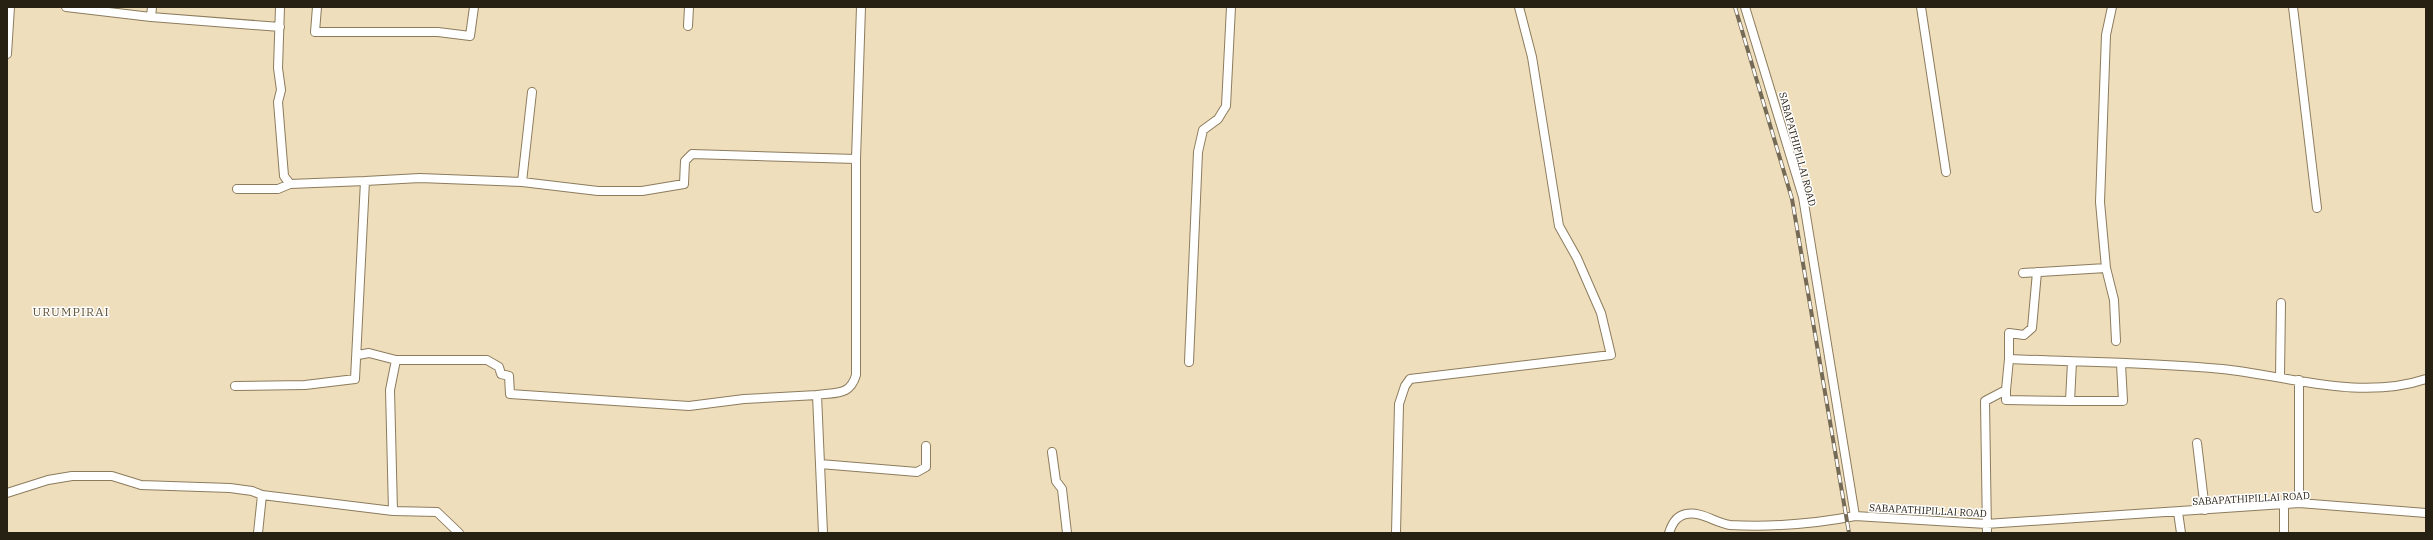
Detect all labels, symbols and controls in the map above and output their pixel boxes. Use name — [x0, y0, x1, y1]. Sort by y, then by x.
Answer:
street label: SABAPATHIPILLAI ROAD — [1776, 91, 1819, 208]
district label: URUMPIRAI — [32, 304, 110, 319]
street label: SABAPATHIPILLAI ROAD — [2192, 489, 2310, 508]
street label: SABAPATHIPILLAI ROAD — [1869, 501, 1987, 520]

